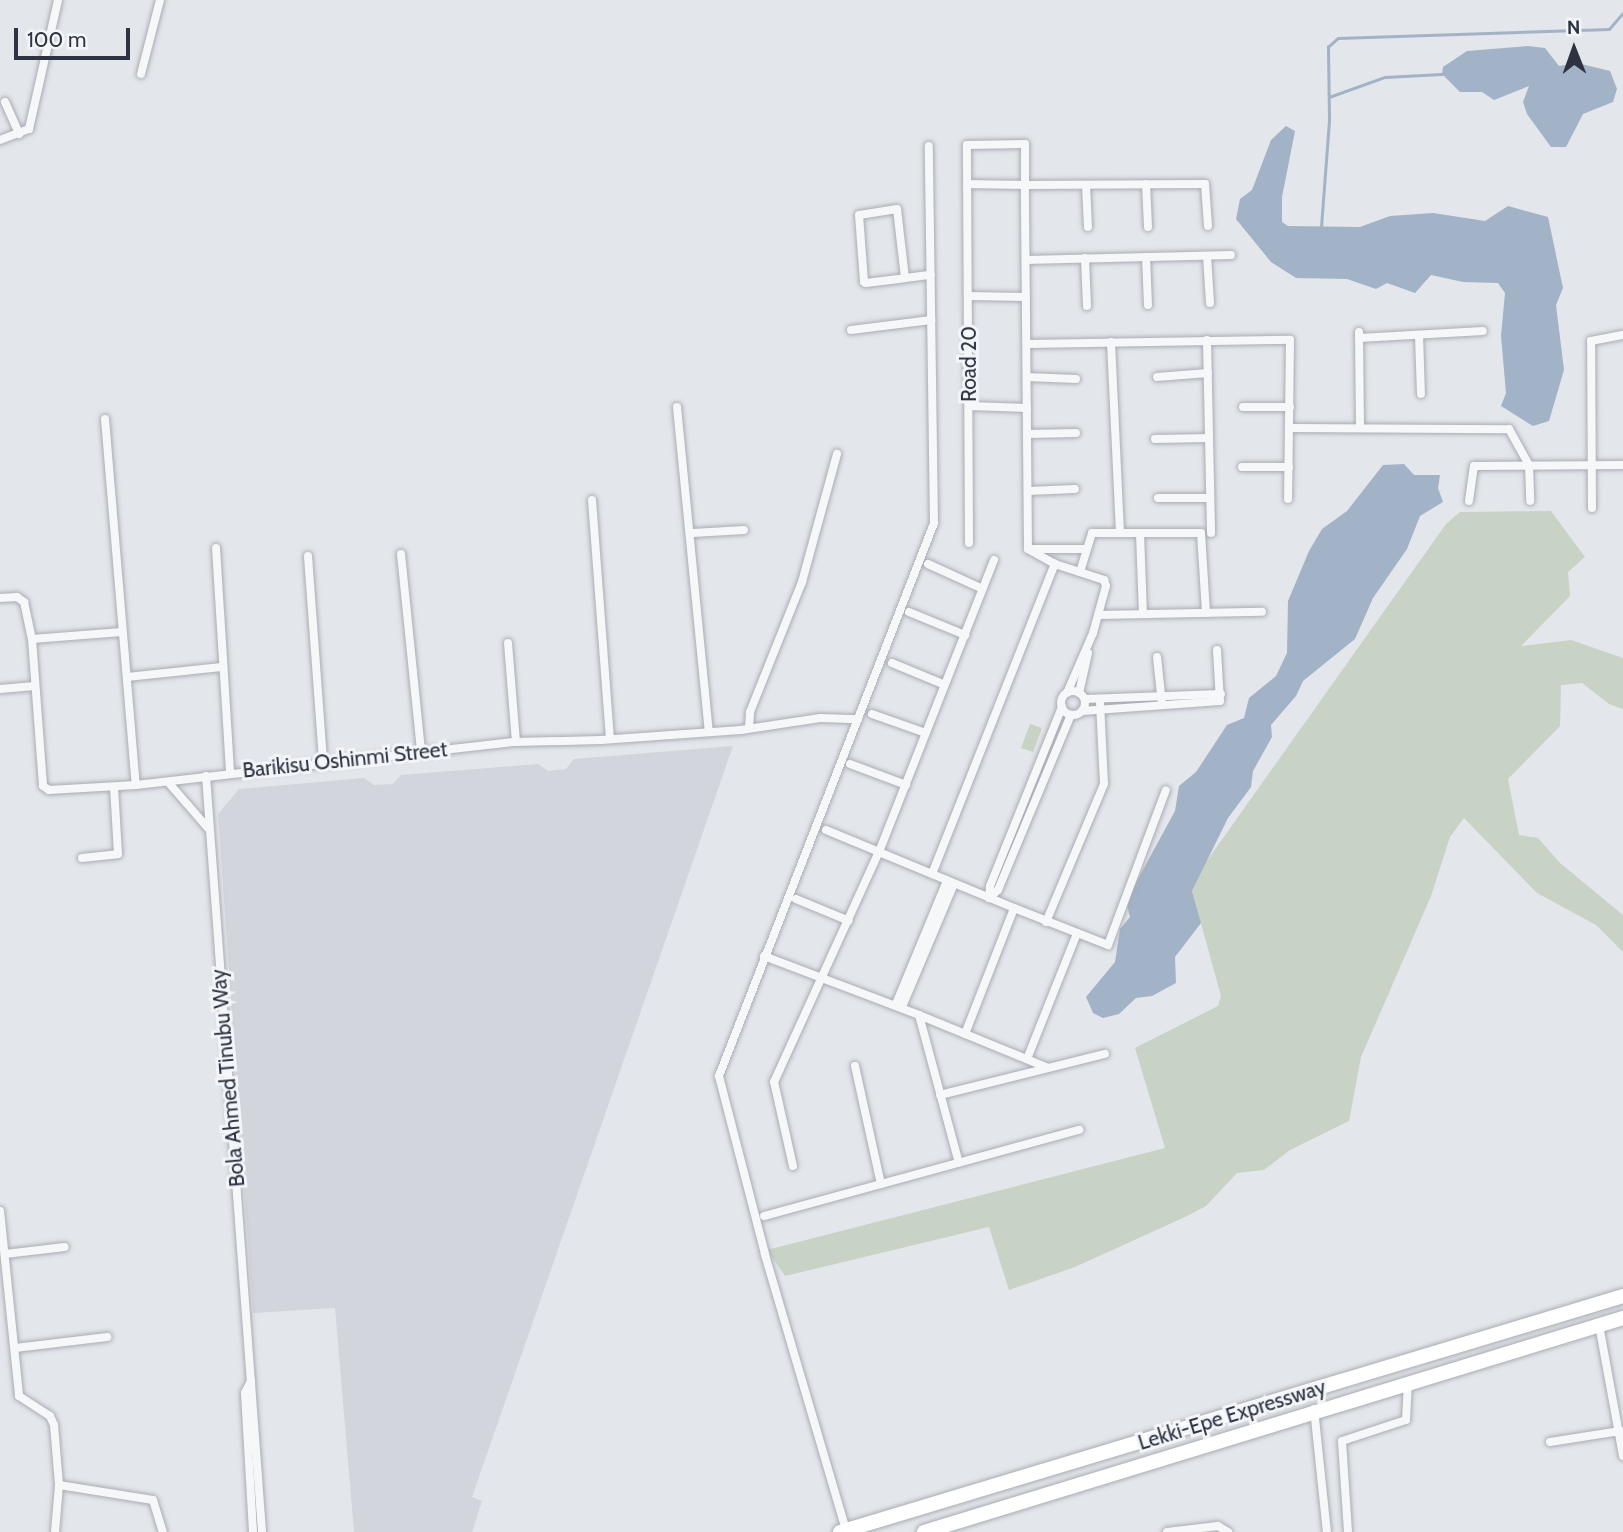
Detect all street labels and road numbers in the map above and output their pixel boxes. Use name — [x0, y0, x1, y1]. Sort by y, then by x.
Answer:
street label: Road 20 — [956, 326, 982, 402]
street label: Barikisu Oshinmi Street — [241, 737, 449, 783]
street label: Bola Ahmed Tinubu Way — [206, 968, 250, 1188]
street label: Lekki-Epe Expressway — [1135, 1374, 1329, 1456]

